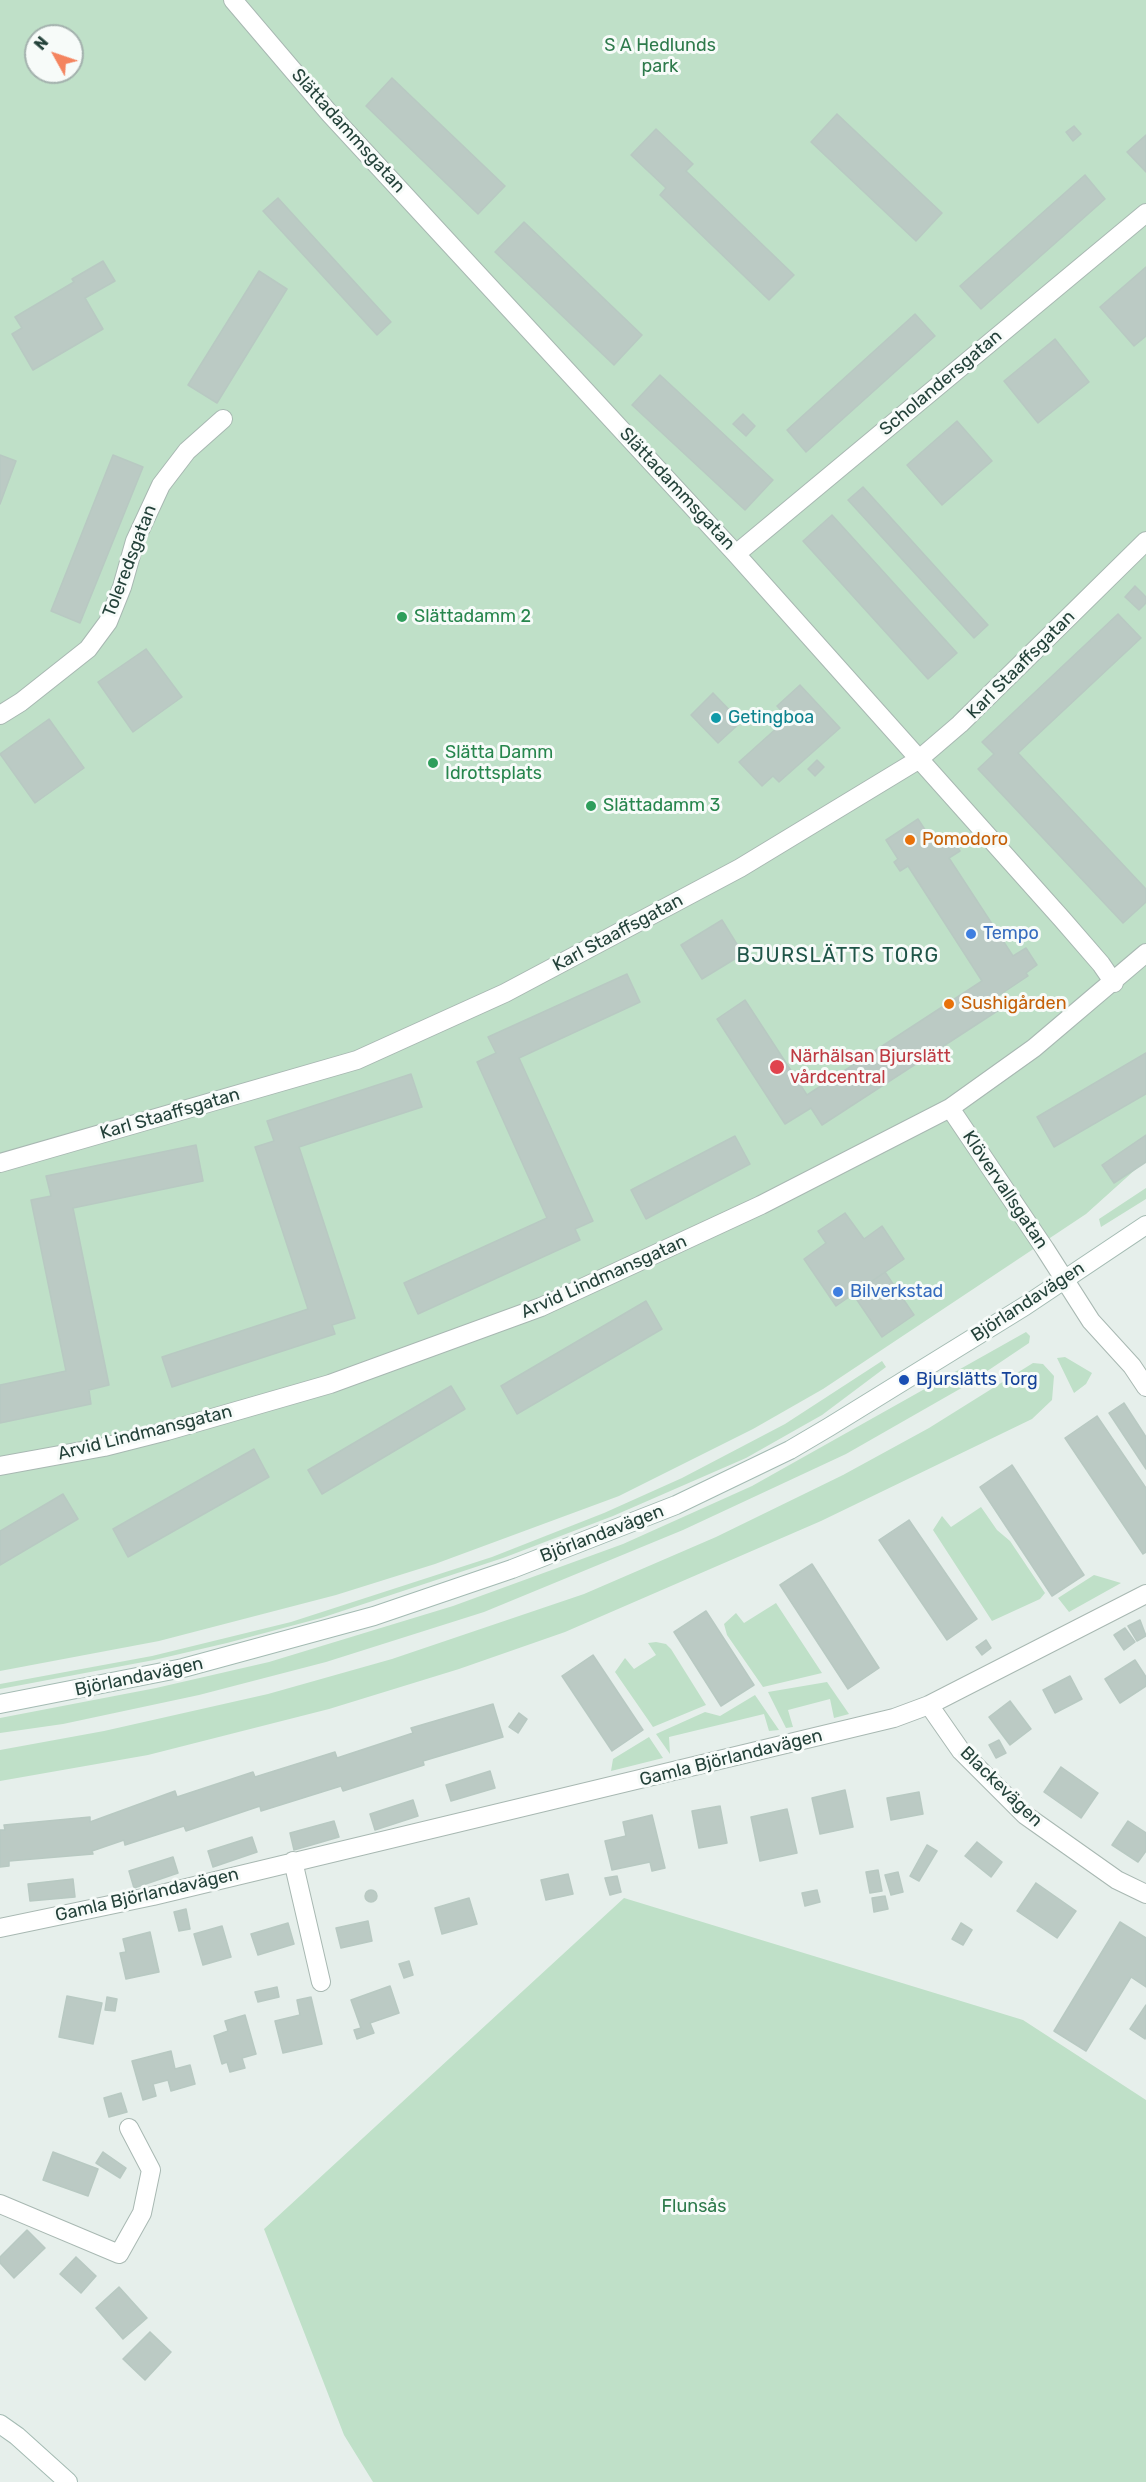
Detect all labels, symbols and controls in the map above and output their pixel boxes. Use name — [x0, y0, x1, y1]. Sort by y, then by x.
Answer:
north arrow — [24, 24, 84, 84]
text: N — [30, 33, 52, 54]
park label: S A Hedlunds park — [604, 35, 716, 78]
street label: Slättadammsgatan — [287, 64, 409, 198]
street label: Scholandersgatan — [875, 326, 1007, 440]
street label: Slättadammsgatan — [615, 423, 739, 555]
street label: Toleredsgatan — [99, 502, 161, 620]
place label: Slättadamm 2 — [414, 606, 531, 628]
street label: Karl Staaffsgatan — [962, 606, 1080, 724]
marker: Slättadamm 2 — [395, 610, 409, 624]
place label: Getingboa — [728, 707, 814, 729]
marker: Getingboa — [709, 711, 723, 725]
place label: Slätta Damm Idrottsplats — [445, 742, 553, 784]
marker: Slätta Damm Idrottsplats — [426, 756, 440, 770]
place label: Slättadamm 3 — [603, 795, 720, 817]
marker: Slättadamm 3 — [584, 799, 598, 813]
place label: Pomodoro — [922, 829, 1008, 851]
marker: Pomodoro — [903, 833, 917, 847]
street label: Karl Staaffsgatan — [549, 890, 687, 976]
place label: Tempo — [983, 923, 1039, 945]
marker: Tempo — [964, 927, 978, 941]
district label: BJURSLÄTTS TORG — [736, 944, 940, 968]
place label: Sushigården — [961, 993, 1067, 1015]
marker: Sushigården — [942, 997, 956, 1011]
place label: Närhälsan Bjurslätt vårdcentral — [790, 1046, 951, 1088]
marker: Närhälsan Bjurslätt vårdcentral — [768, 1058, 786, 1076]
street label: Karl Staaffsgatan — [98, 1084, 242, 1144]
street label: Klövervallsgatan — [958, 1127, 1052, 1253]
street label: Arvid Lindmansgatan — [518, 1231, 690, 1323]
street label: Björlandavägen — [967, 1257, 1089, 1347]
place label: Bilverkstad — [850, 1281, 943, 1303]
marker: Bilverkstad — [831, 1285, 845, 1299]
place label: Bjurslätts Torg — [916, 1369, 1038, 1391]
marker: Bjurslätts Torg — [897, 1373, 911, 1387]
street label: Arvid Lindmansgatan — [56, 1401, 234, 1465]
street label: Björlandavägen — [537, 1500, 667, 1568]
street label: Björlandavägen — [73, 1653, 205, 1701]
street label: Gamla Björlandavägen — [637, 1725, 825, 1791]
street label: Blackevägen — [955, 1742, 1047, 1832]
street label: Gamla Björlandavägen — [53, 1863, 241, 1927]
park label: Flunsås — [662, 2196, 726, 2218]

